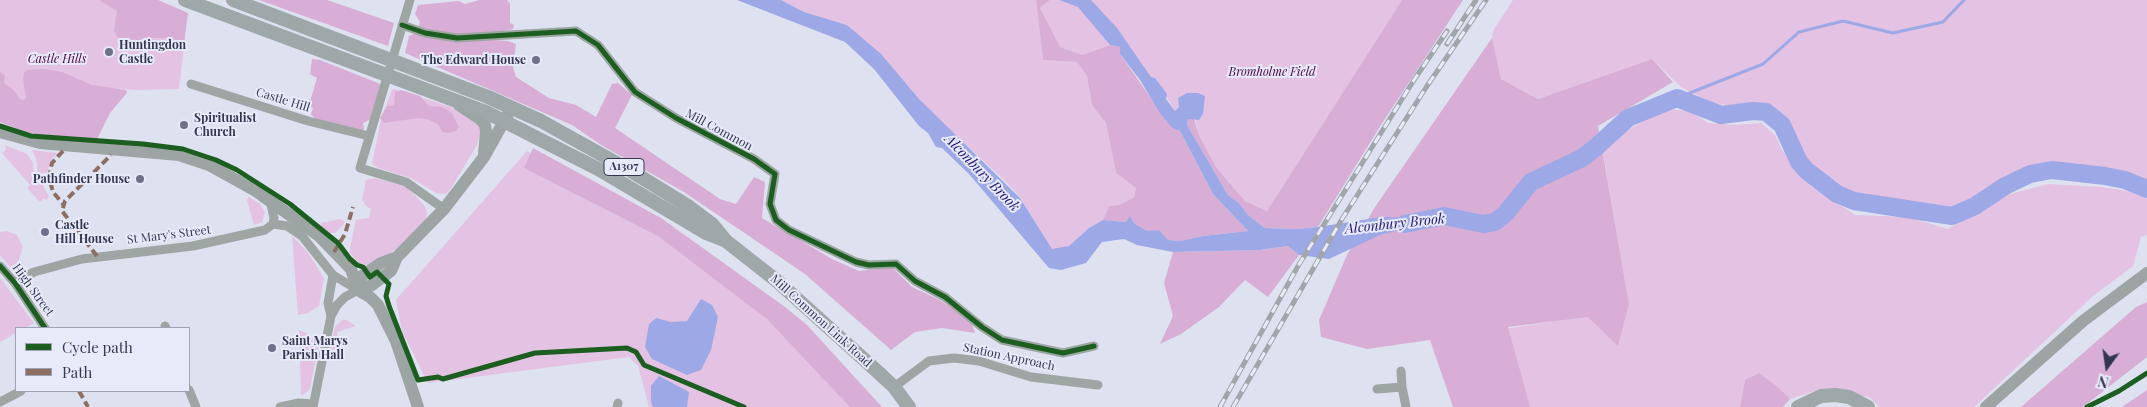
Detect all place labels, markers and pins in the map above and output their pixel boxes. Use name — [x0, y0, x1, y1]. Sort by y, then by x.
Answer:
place label: Huntingdon Castle — [119, 38, 186, 66]
marker: Huntingdon Castle — [103, 46, 115, 58]
place label: The Edward House — [421, 53, 526, 67]
marker: The Edward House — [530, 54, 542, 66]
place label: Spiritualist Church — [194, 111, 256, 139]
marker: Spiritualist Church — [178, 119, 190, 131]
place label: Pathfinder House — [33, 172, 130, 186]
marker: Pathfinder House — [134, 173, 146, 185]
place label: Castle Hill House — [55, 218, 114, 246]
marker: Castle Hill House — [39, 226, 51, 238]
place label: Saint Marys Parish Hall — [282, 334, 348, 362]
marker: Saint Marys Parish Hall — [266, 342, 278, 354]

